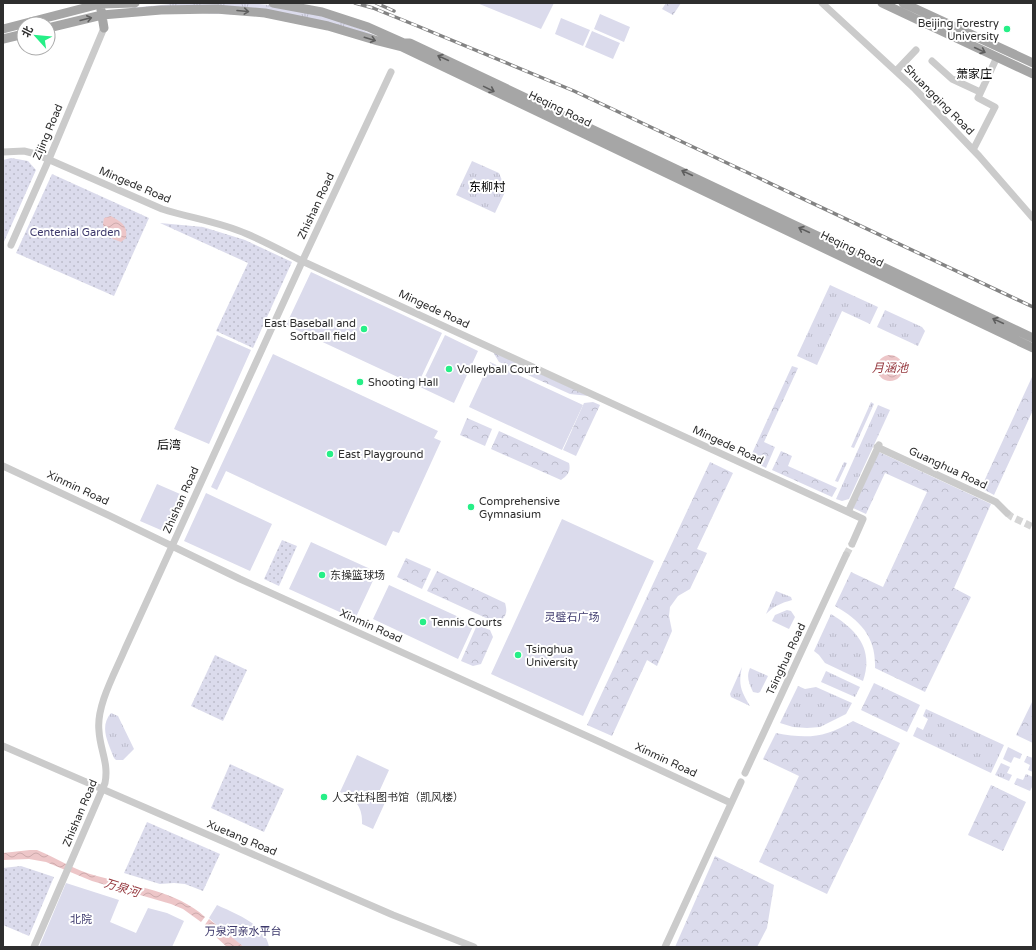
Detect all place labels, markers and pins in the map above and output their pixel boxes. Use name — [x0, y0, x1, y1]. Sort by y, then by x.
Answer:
place label: Beijing Forestry University — [918, 17, 999, 43]
marker: Beijing Forestry University — [1002, 24, 1012, 34]
place label: East Baseball and Softball field — [264, 317, 356, 343]
marker: East Baseball and Softball field — [359, 324, 369, 334]
place label: Volleyball Court — [457, 363, 539, 376]
marker: Volleyball Court — [444, 364, 454, 374]
place label: Shooting Hall — [368, 376, 438, 389]
marker: Shooting Hall — [355, 377, 365, 387]
place label: East Playground — [338, 448, 423, 461]
marker: East Playground — [325, 449, 335, 459]
place label: Comprehensive Gymnasium — [479, 495, 560, 521]
marker: Comprehensive Gymnasium — [466, 502, 476, 512]
place label: 东操篮球场 — [330, 569, 385, 582]
marker: 东操篮球场 — [317, 570, 327, 580]
place label: Tennis Courts — [431, 616, 502, 629]
marker: Tennis Courts — [418, 617, 428, 627]
place label: Tsinghua University — [526, 643, 578, 669]
marker: Tsinghua University — [513, 650, 523, 660]
place label: 人文社科图书馆（凯风楼） — [332, 791, 464, 804]
marker: 人文社科图书馆（凯风楼） — [319, 792, 329, 802]

